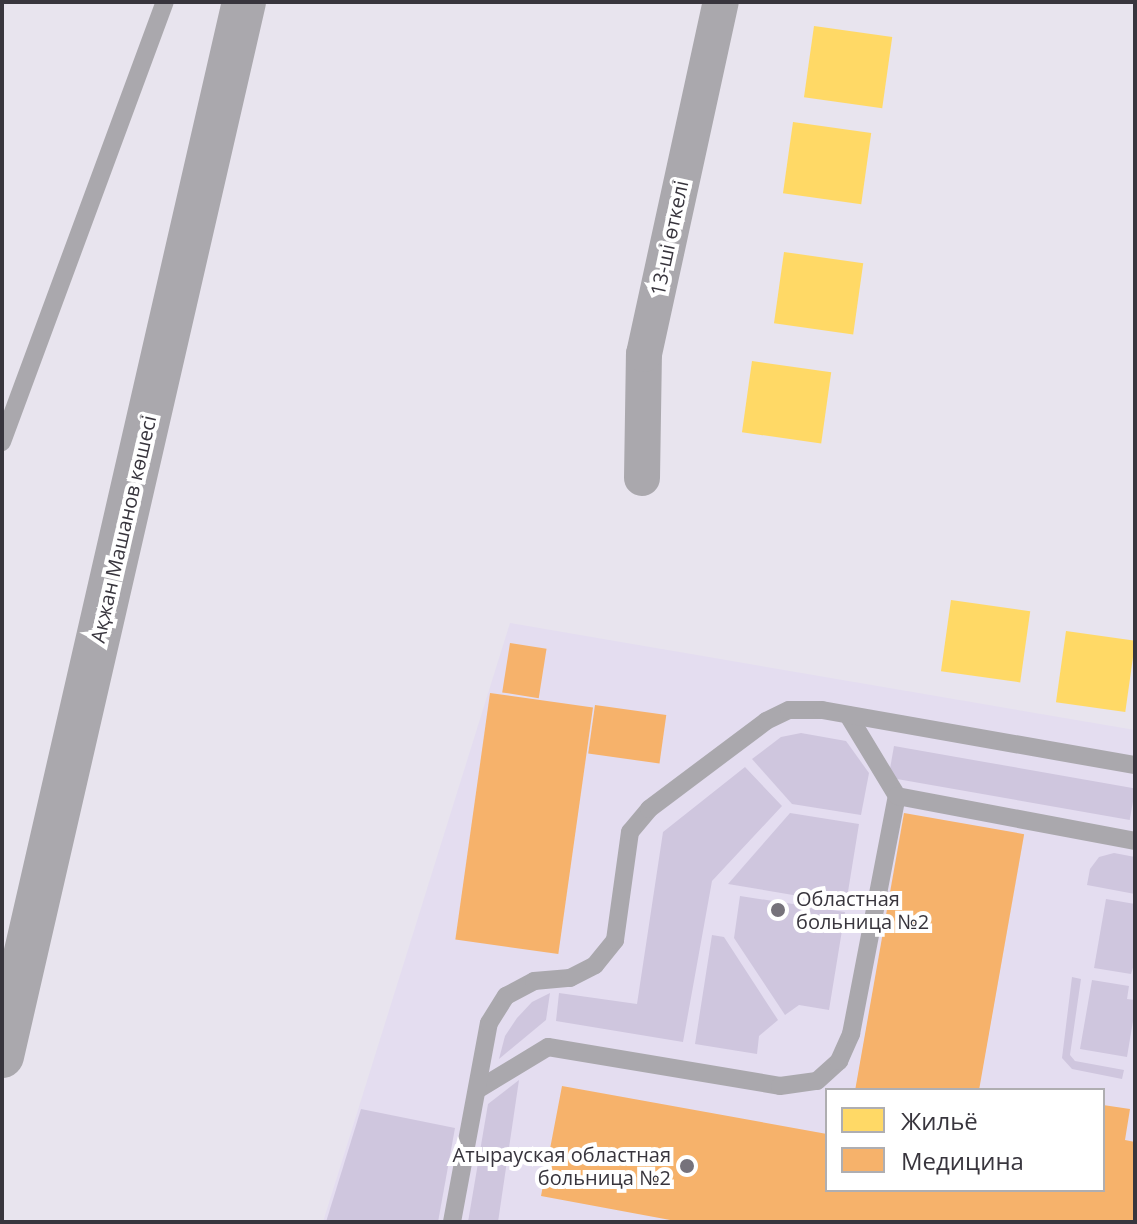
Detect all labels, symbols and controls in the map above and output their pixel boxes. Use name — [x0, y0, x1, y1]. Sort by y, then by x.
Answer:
street label: 13-ші өткелі — [645, 178, 693, 298]
street label: Ақжан Машанов көшесі — [85, 413, 161, 645]
place label: Областная больница №2 — [796, 886, 929, 933]
marker: Областная больница №2 — [767, 899, 789, 921]
legend — [825, 1088, 1105, 1192]
text: Жильё — [901, 1104, 978, 1137]
place label: Атырауская областная больница №2 — [453, 1142, 671, 1189]
text: Медицина — [901, 1144, 1024, 1177]
marker: Атырауская областная больница №2 — [678, 1157, 696, 1175]

